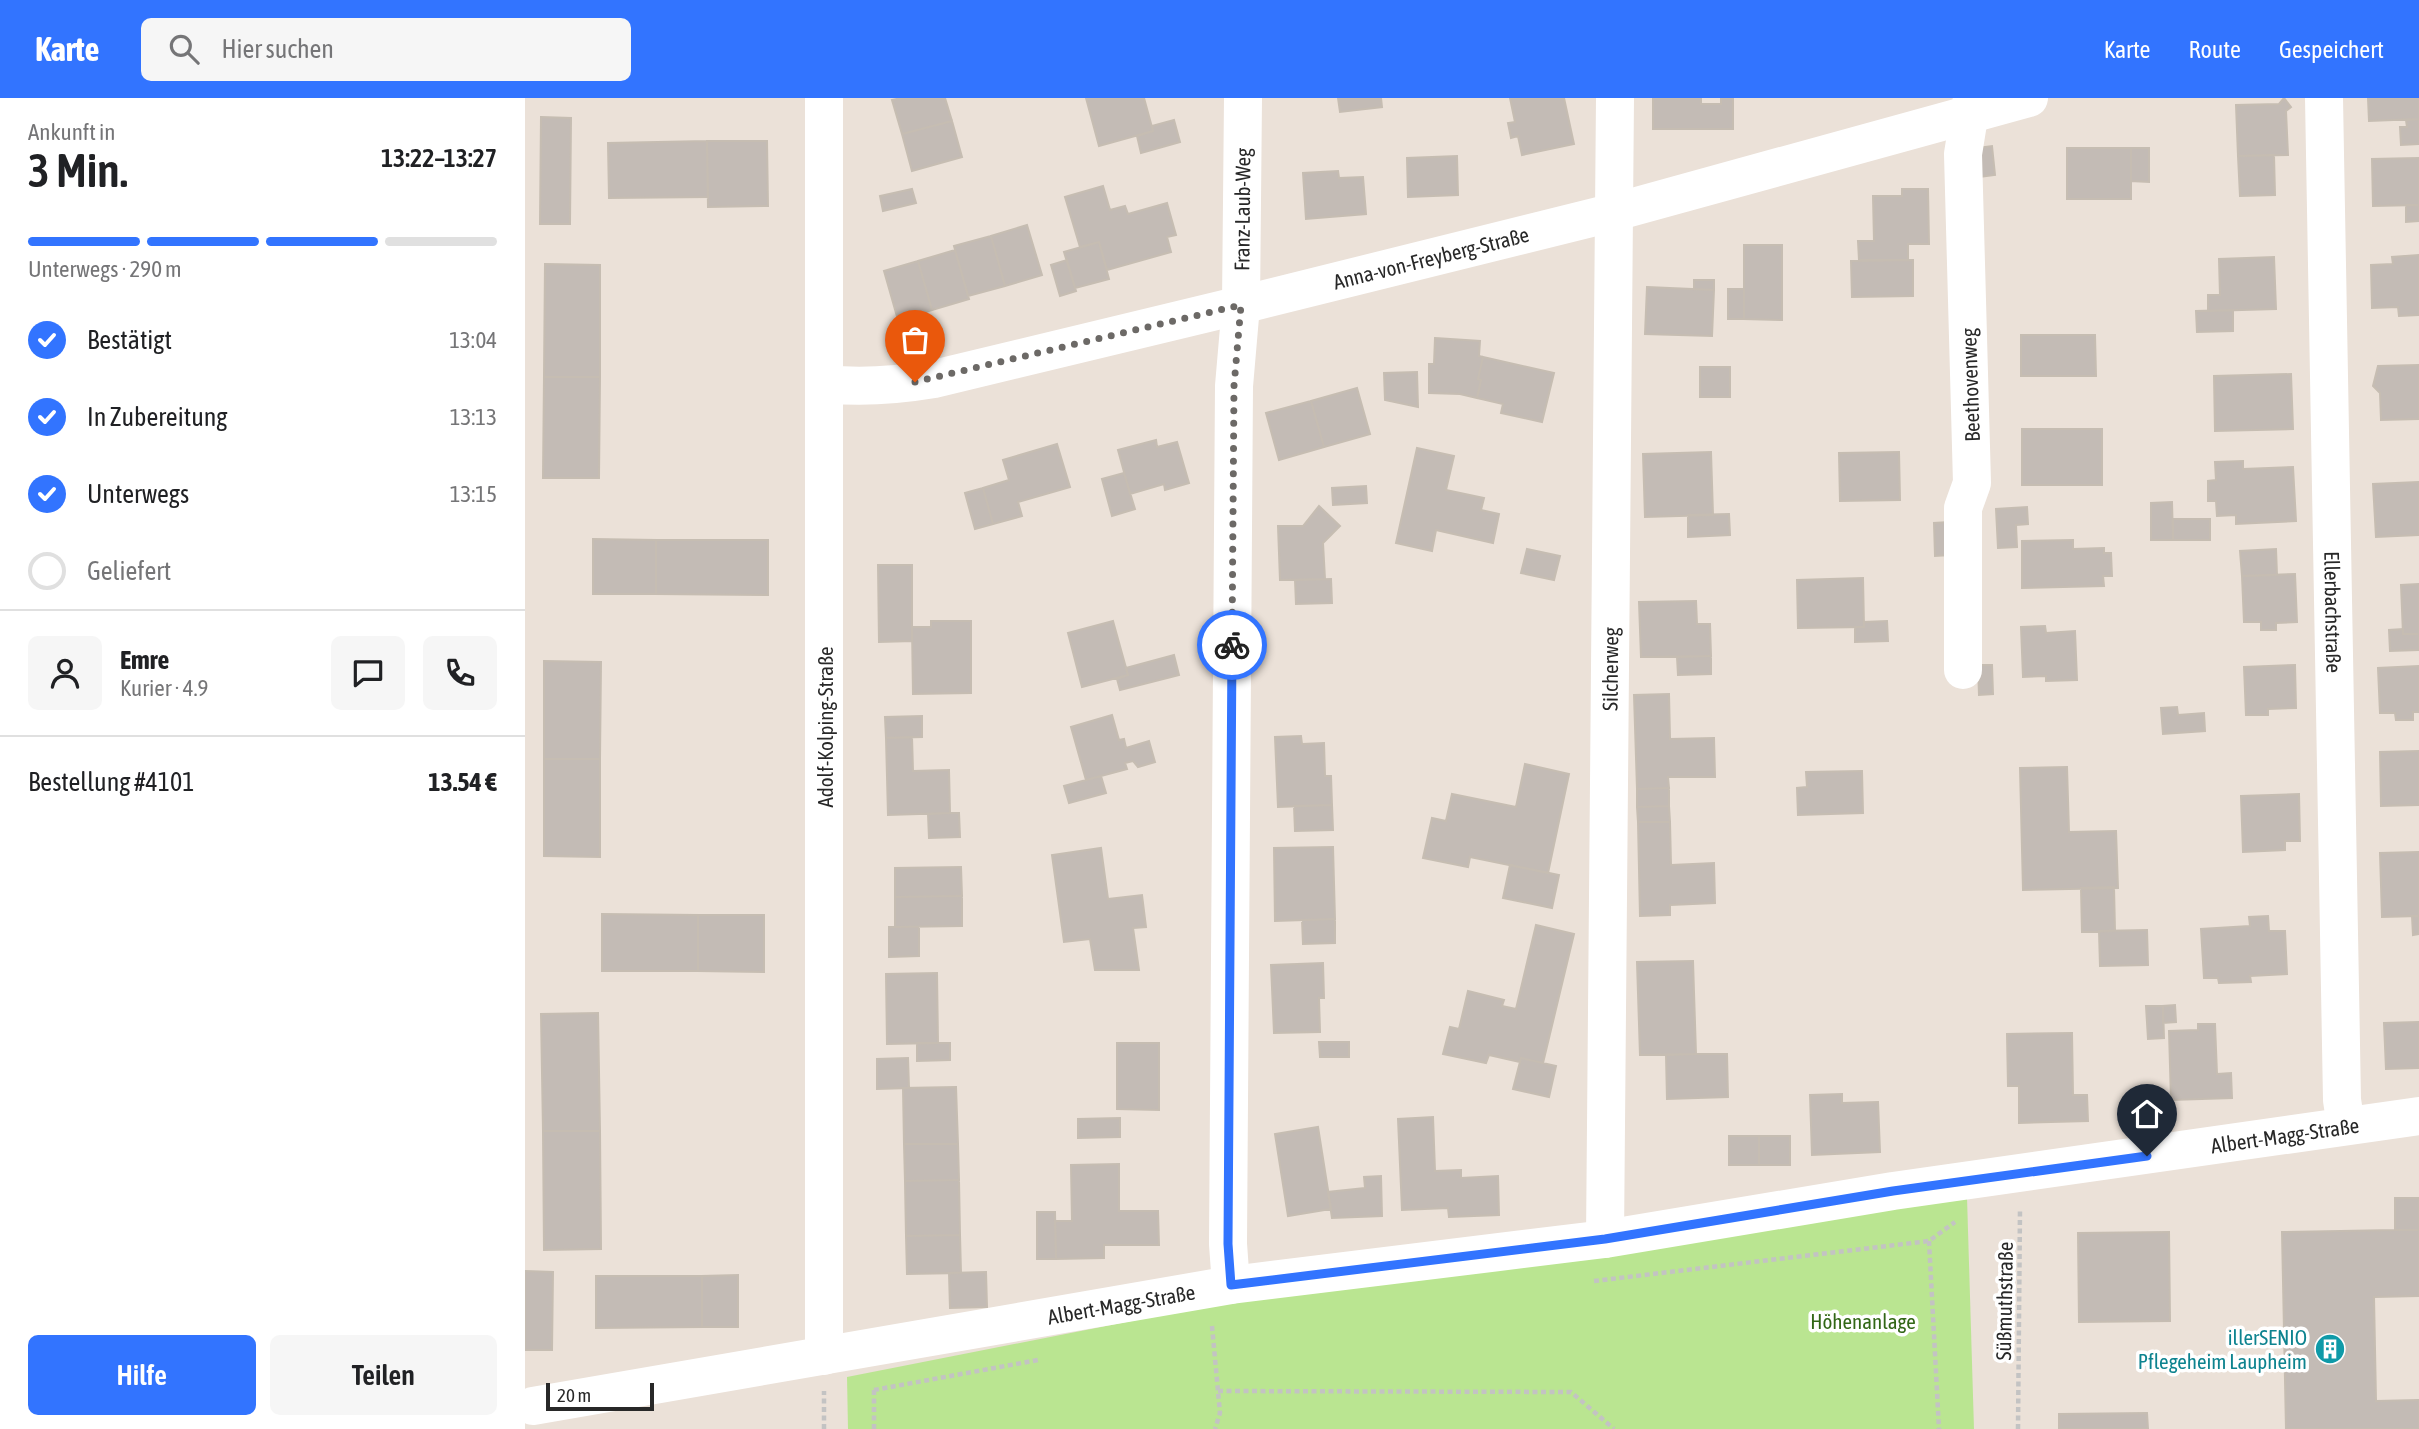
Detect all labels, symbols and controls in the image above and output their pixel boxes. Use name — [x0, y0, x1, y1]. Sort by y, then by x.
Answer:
search box — [141, 18, 631, 81]
text: Karte — [35, 30, 99, 68]
icon: search — [165, 30, 203, 68]
text: Hier suchen — [221, 34, 334, 64]
text: Karte — [2104, 36, 2150, 63]
text: Route — [2188, 36, 2241, 63]
text: Gespeichert — [2279, 36, 2384, 63]
text: Ankunft in — [28, 119, 115, 145]
text: 13:22–13:27 — [381, 143, 497, 173]
text: 3 Min. — [28, 144, 128, 197]
street label: Franz-Laub-Weg — [1229, 148, 1255, 271]
street label: Anna-von-Freyberg-Straße — [1331, 222, 1531, 294]
text: Unterwegs · 290 m — [28, 256, 182, 282]
pin — [885, 310, 945, 382]
icon: check — [28, 321, 66, 359]
icon: bag — [896, 321, 934, 359]
text: Bestätigt — [87, 325, 172, 355]
text: 13:04 — [449, 327, 497, 353]
street label: Beethovenweg — [1956, 328, 1984, 442]
icon: check — [28, 398, 66, 436]
text: In Zubereitung — [87, 402, 227, 432]
text: 13:13 — [450, 404, 497, 430]
icon: check — [28, 475, 66, 513]
text: Unterwegs — [87, 479, 189, 509]
text: 13:15 — [450, 481, 497, 507]
street label: Ellerbachstraße — [2320, 551, 2346, 673]
text: Geliefert — [87, 556, 171, 586]
courier — [1197, 610, 1267, 680]
icon: bike — [1213, 626, 1251, 664]
street label: Silcherweg — [1598, 627, 1622, 711]
button: person — [28, 636, 102, 710]
button: chat — [331, 636, 405, 710]
button: phone — [423, 636, 497, 710]
text: Emre — [120, 645, 169, 675]
street label: Adolf-Kolping-Straße — [813, 646, 837, 808]
text: Kurier · 4.9 — [120, 675, 208, 701]
text: Bestellung #4101 — [28, 767, 194, 797]
text: 13.54 € — [428, 767, 497, 797]
pin — [2117, 1084, 2177, 1156]
icon: home — [2128, 1095, 2166, 1133]
street label: Albert-Magg-Straße — [2209, 1113, 2360, 1158]
street label: Süßmuthstraße — [1991, 1241, 2017, 1361]
street label: Albert-Magg-Straße — [1046, 1279, 1197, 1329]
park label: Höhenanlage — [1810, 1309, 1916, 1333]
place label: illerSENIO Pflegeheim Laupheim — [2138, 1325, 2307, 1373]
building icon: illerSENIO Pflegeheim Laupheim — [2313, 1332, 2347, 1366]
button: Hilfe — [28, 1335, 256, 1415]
button: Teilen — [270, 1335, 497, 1415]
scale bar — [546, 1380, 655, 1412]
text: 20 m — [557, 1384, 591, 1406]

